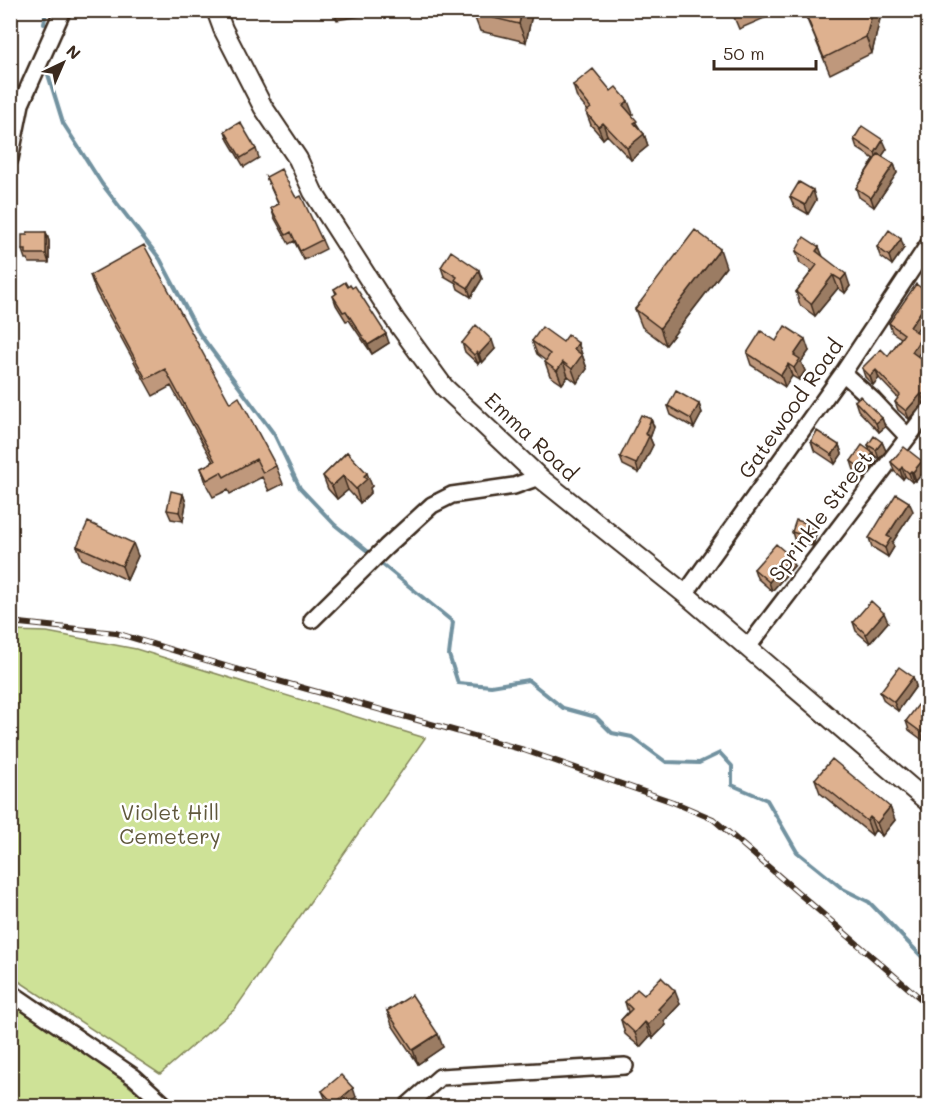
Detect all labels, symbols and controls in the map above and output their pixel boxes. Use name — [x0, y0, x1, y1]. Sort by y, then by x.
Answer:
north arrow — [33, 33, 93, 93]
scale bar — [714, 33, 816, 71]
text: N — [62, 40, 85, 64]
text: 50 m — [723, 41, 765, 65]
street label: Gatewood Road — [732, 333, 848, 483]
street label: Emma Road — [480, 386, 584, 486]
street label: Sprinkle Street — [762, 445, 878, 586]
park label: Violet Hill Cemetery — [119, 798, 221, 849]

